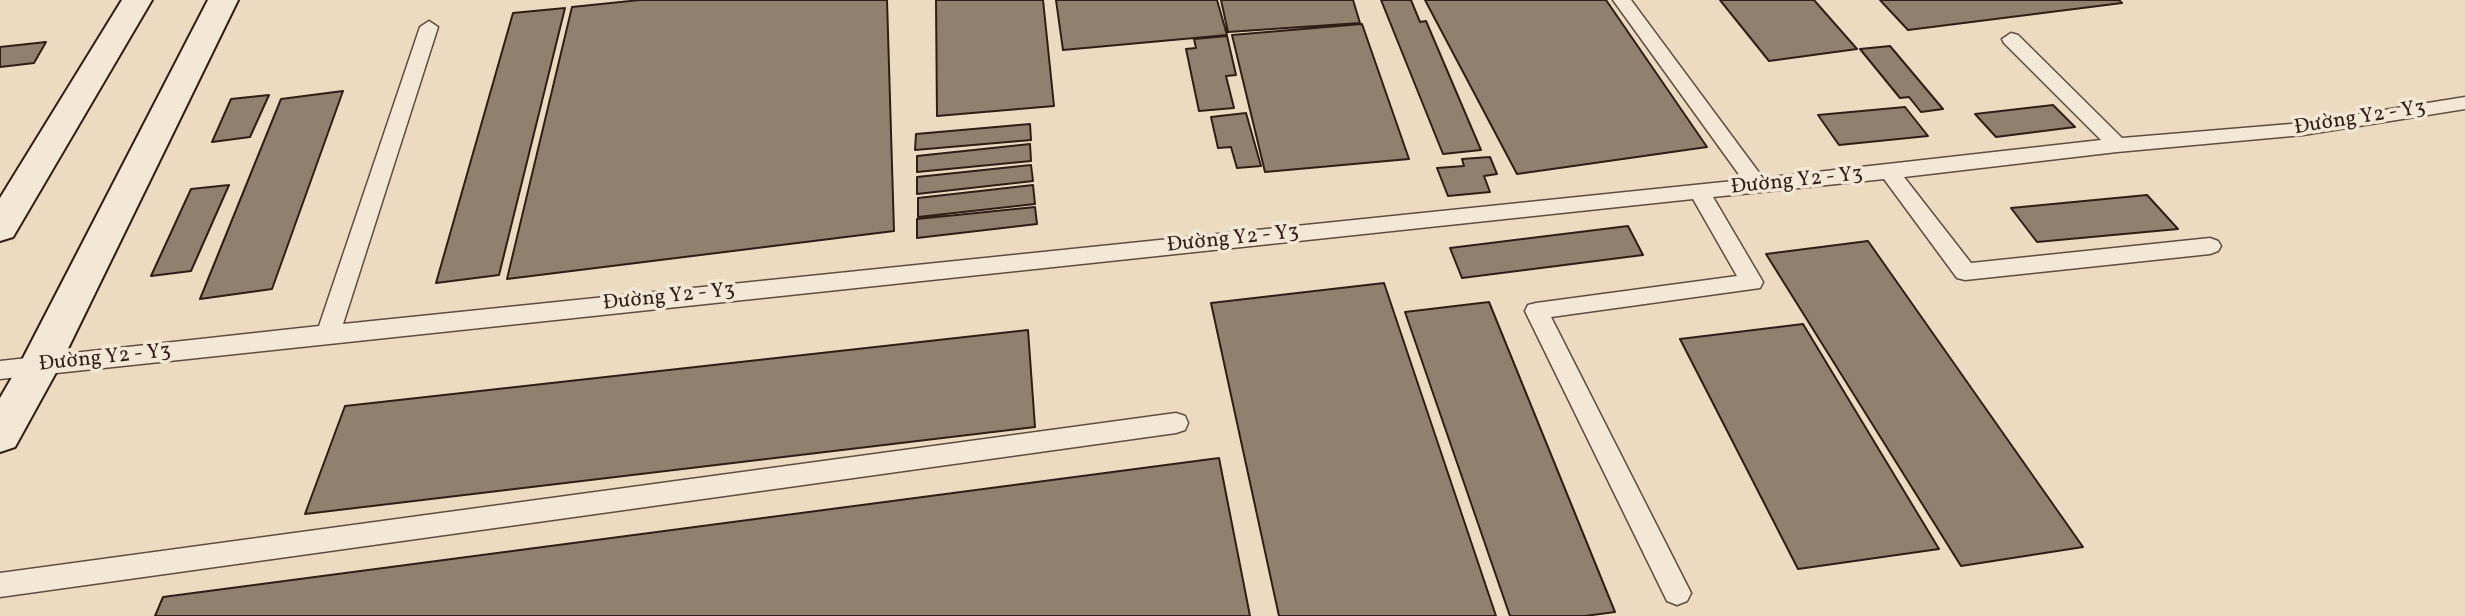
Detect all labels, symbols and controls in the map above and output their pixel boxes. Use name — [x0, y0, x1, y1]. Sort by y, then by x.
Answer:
street label: Đường Y2 - Y3 — [2293, 96, 2427, 142]
street label: Đường Y2 - Y3 — [1730, 163, 1864, 201]
street label: Đường Y2 - Y3 — [1166, 221, 1300, 259]
street label: Đường Y2 - Y3 — [602, 279, 736, 317]
street label: Đường Y2 - Y3 — [38, 340, 172, 378]

